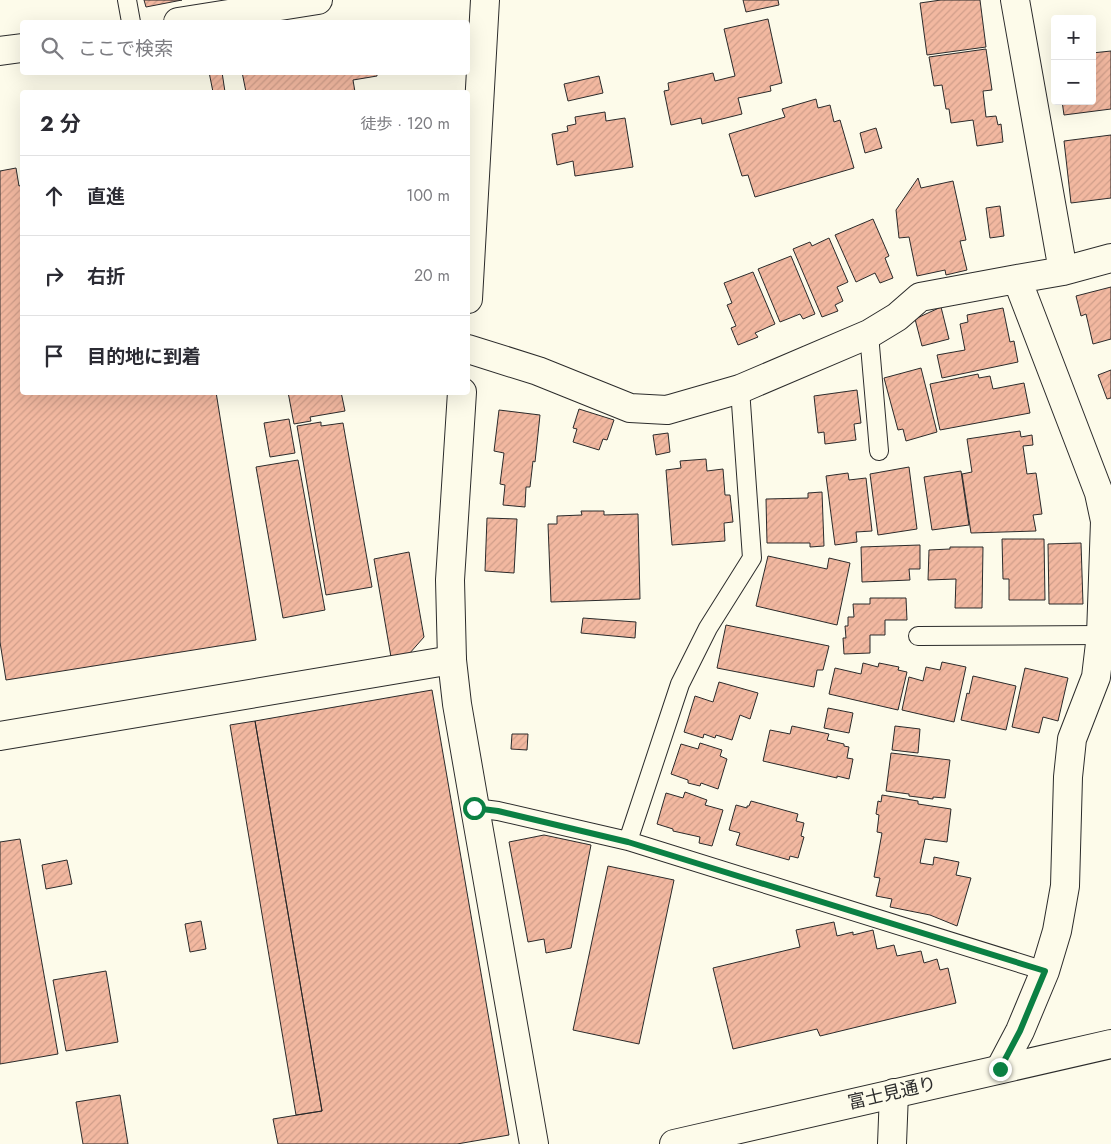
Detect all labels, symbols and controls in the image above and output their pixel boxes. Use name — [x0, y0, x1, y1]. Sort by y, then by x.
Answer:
map controls — [1051, 15, 1096, 105]
button: + — [1051, 15, 1096, 60]
search box — [20, 20, 470, 75]
icon: search — [38, 34, 66, 62]
text: ここで検索 — [78, 35, 173, 62]
button: − — [1051, 60, 1096, 105]
text: 2 分 — [40, 109, 81, 139]
text: 徒歩 · 120 m — [360, 112, 450, 135]
icon: ahead — [40, 182, 68, 210]
text: 直進 — [87, 183, 125, 210]
text: 100 m — [406, 184, 450, 207]
icon: right — [40, 262, 68, 290]
text: 右折 — [87, 263, 125, 290]
text: 20 m — [414, 264, 450, 287]
icon: arrive — [40, 342, 68, 370]
text: 目的地に到着 — [87, 343, 201, 370]
route start — [463, 797, 486, 820]
route end — [989, 1058, 1012, 1081]
street label: 富士見通り — [845, 1070, 939, 1116]

